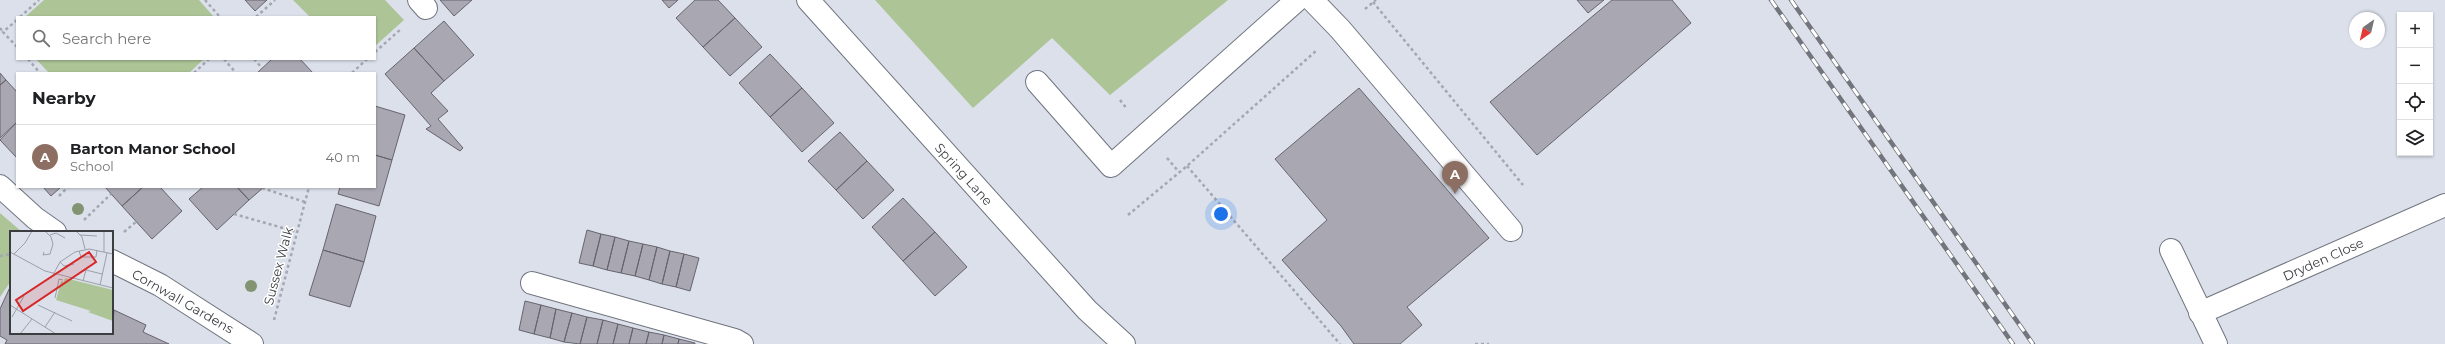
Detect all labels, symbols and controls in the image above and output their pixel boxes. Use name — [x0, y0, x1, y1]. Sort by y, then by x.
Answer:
north arrow — [2349, 12, 2385, 48]
map controls — [2397, 12, 2433, 156]
button: + — [2397, 12, 2433, 48]
search box — [16, 16, 376, 60]
icon: search — [30, 27, 52, 49]
text: Search here — [62, 29, 151, 48]
button: − — [2397, 48, 2433, 84]
button: locate — [2397, 84, 2433, 120]
text: Nearby — [32, 88, 96, 108]
button: layers — [2397, 120, 2433, 156]
text: Barton Manor School — [70, 139, 236, 158]
street label: Spring Lane — [932, 139, 996, 209]
text: A — [40, 149, 50, 165]
text: 40 m — [326, 149, 360, 165]
text: School — [70, 158, 114, 174]
pin: A — [1442, 161, 1468, 194]
your location — [1211, 204, 1231, 224]
street label: Sussex Walk — [260, 225, 296, 307]
inset map — [10, 231, 113, 334]
street label: Dryden Close — [2280, 234, 2366, 284]
street label: Cornwall Gardens — [129, 265, 237, 337]

